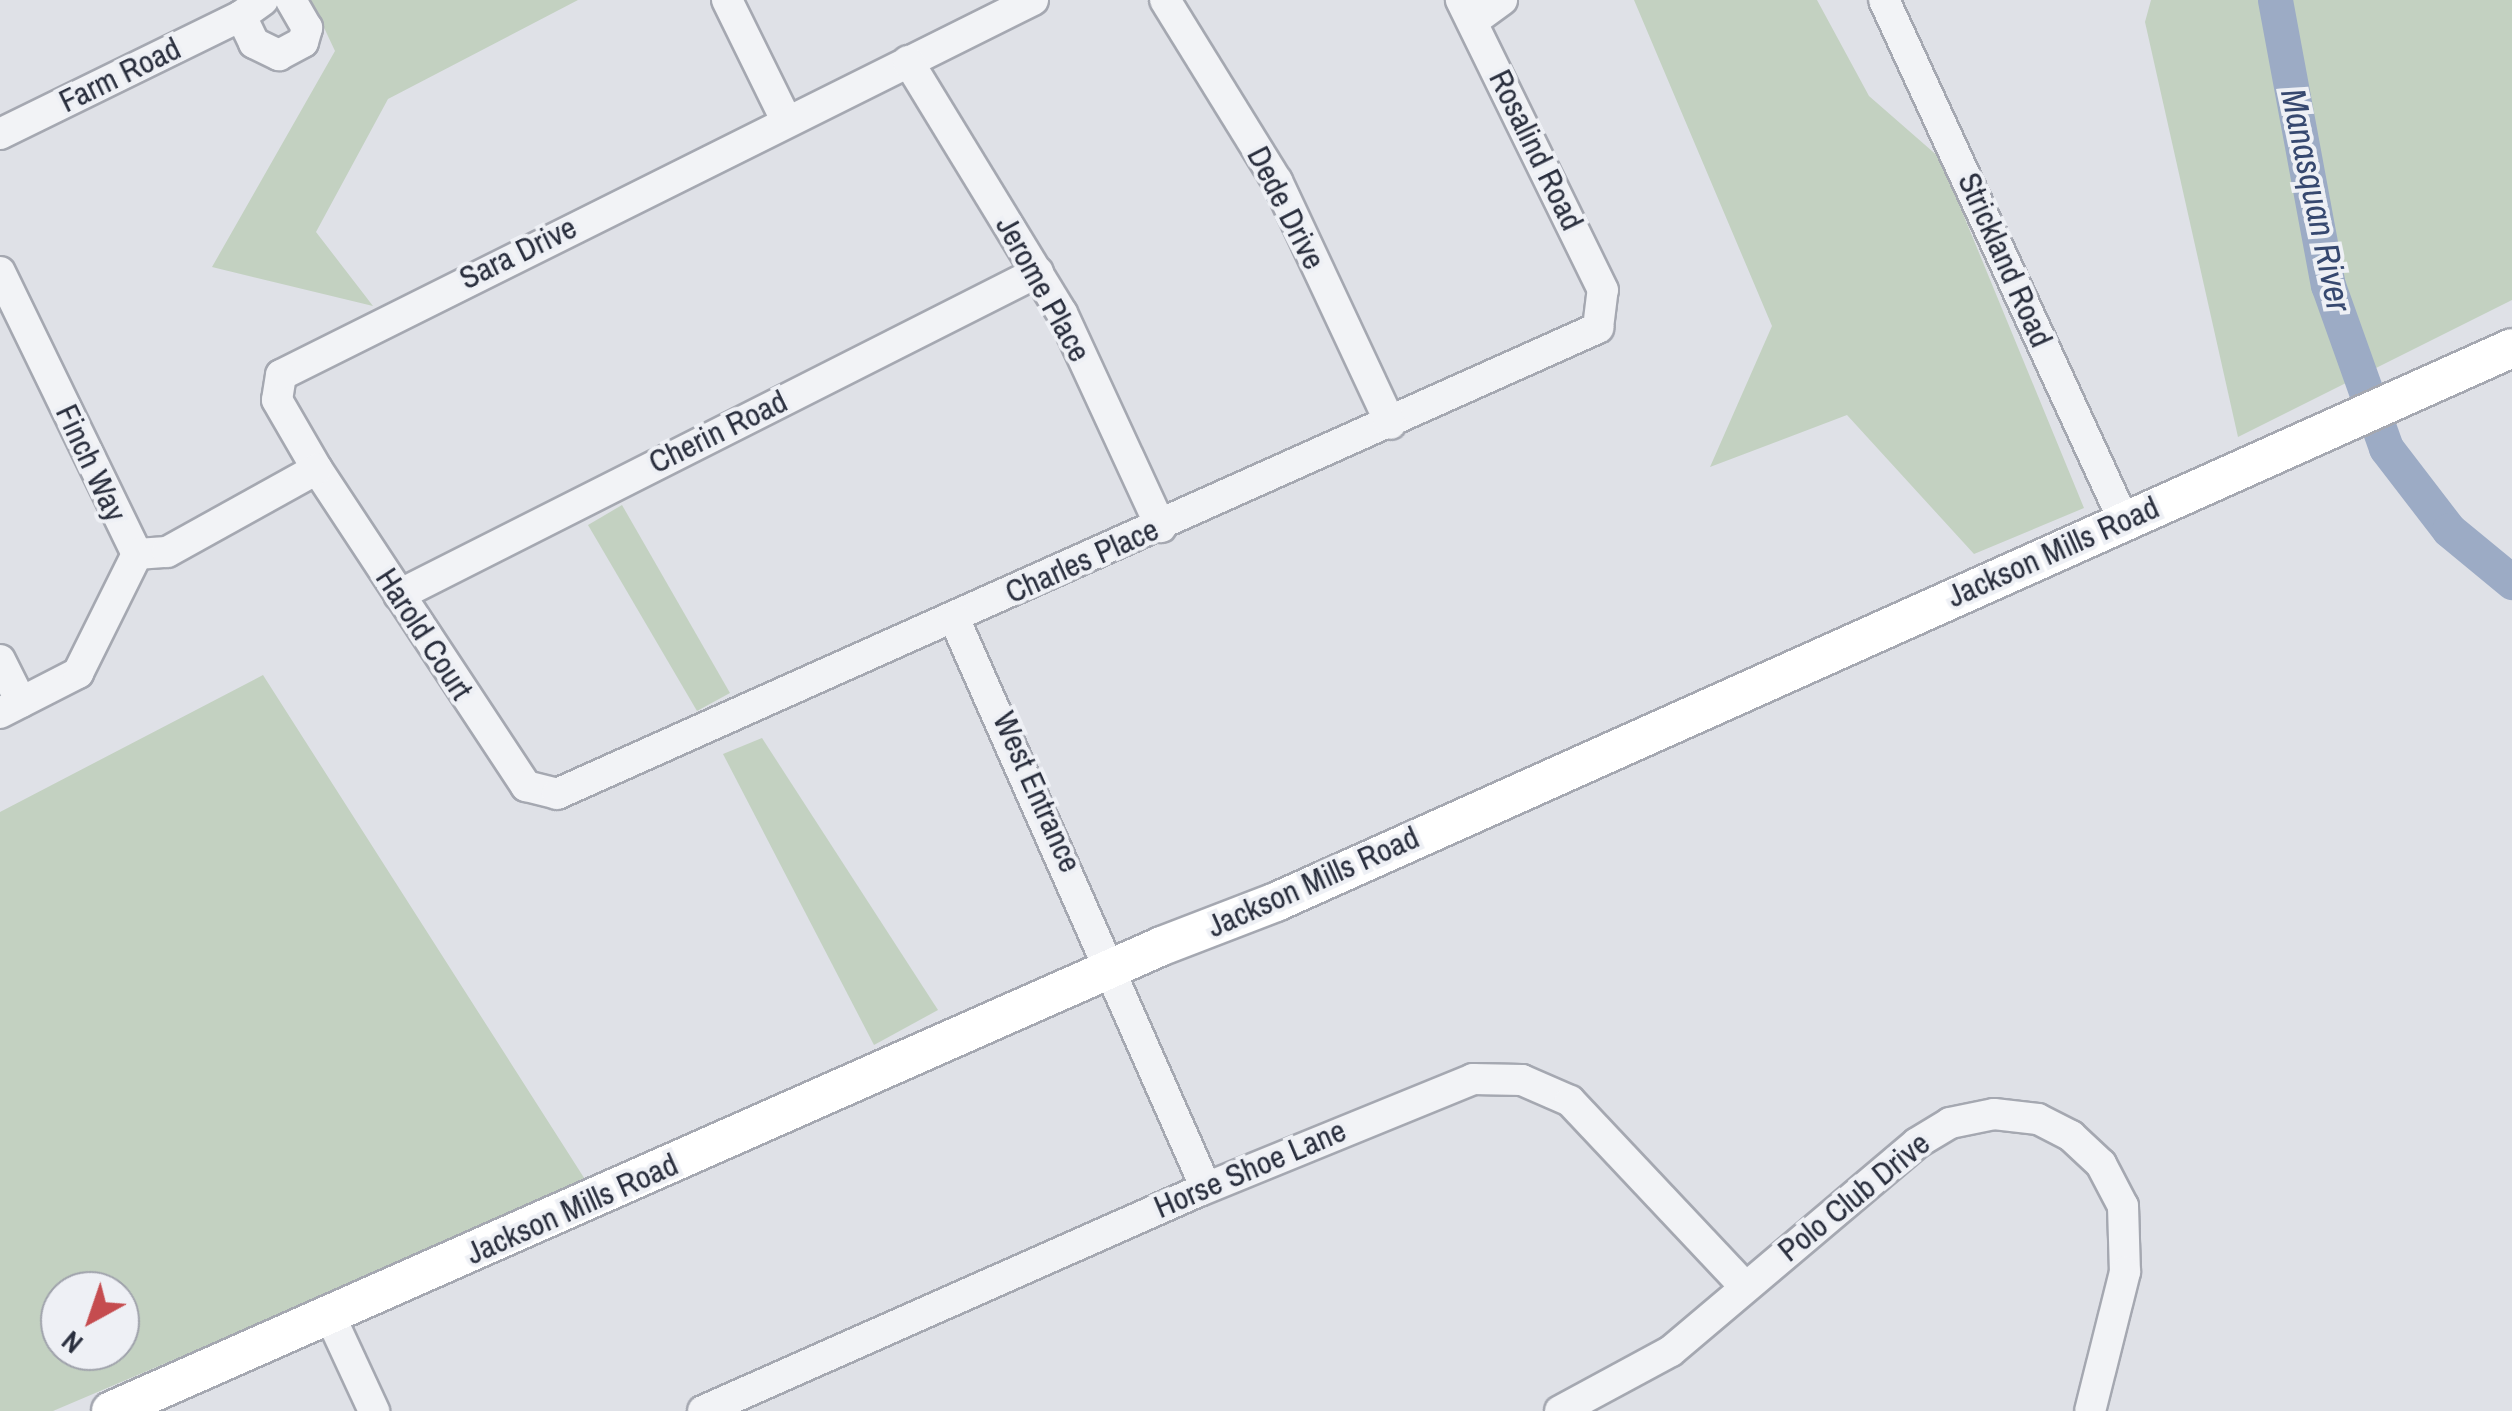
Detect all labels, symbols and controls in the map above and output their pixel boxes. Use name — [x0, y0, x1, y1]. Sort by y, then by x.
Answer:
street label: Farm Road — [53, 29, 187, 121]
street label: Rosalind Road — [1481, 64, 1591, 236]
water label: Manasquan River — [2272, 85, 2360, 315]
street label: Dede Drive — [1239, 140, 1333, 276]
street label: Strickland Road — [1949, 167, 2061, 353]
street label: Sara Drive — [453, 208, 583, 298]
street label: Jerome Place — [987, 210, 1099, 368]
street label: Cherin Road — [643, 382, 793, 482]
street label: Finch Way — [47, 398, 135, 528]
street label: Jackson Mills Road — [1941, 488, 2165, 616]
street label: Charles Place — [1000, 510, 1164, 612]
street label: Harold Court — [367, 561, 481, 707]
street label: West Entrance — [985, 706, 1089, 878]
street label: Jackson Mills Road — [1201, 818, 1425, 946]
street label: Horse Shoe Lane — [1149, 1111, 1351, 1227]
street label: Polo Club Drive — [1771, 1124, 1937, 1270]
street label: Jackson Mills Road — [460, 1145, 684, 1273]
north arrow — [40, 1271, 140, 1371]
text: N — [53, 1323, 91, 1362]

